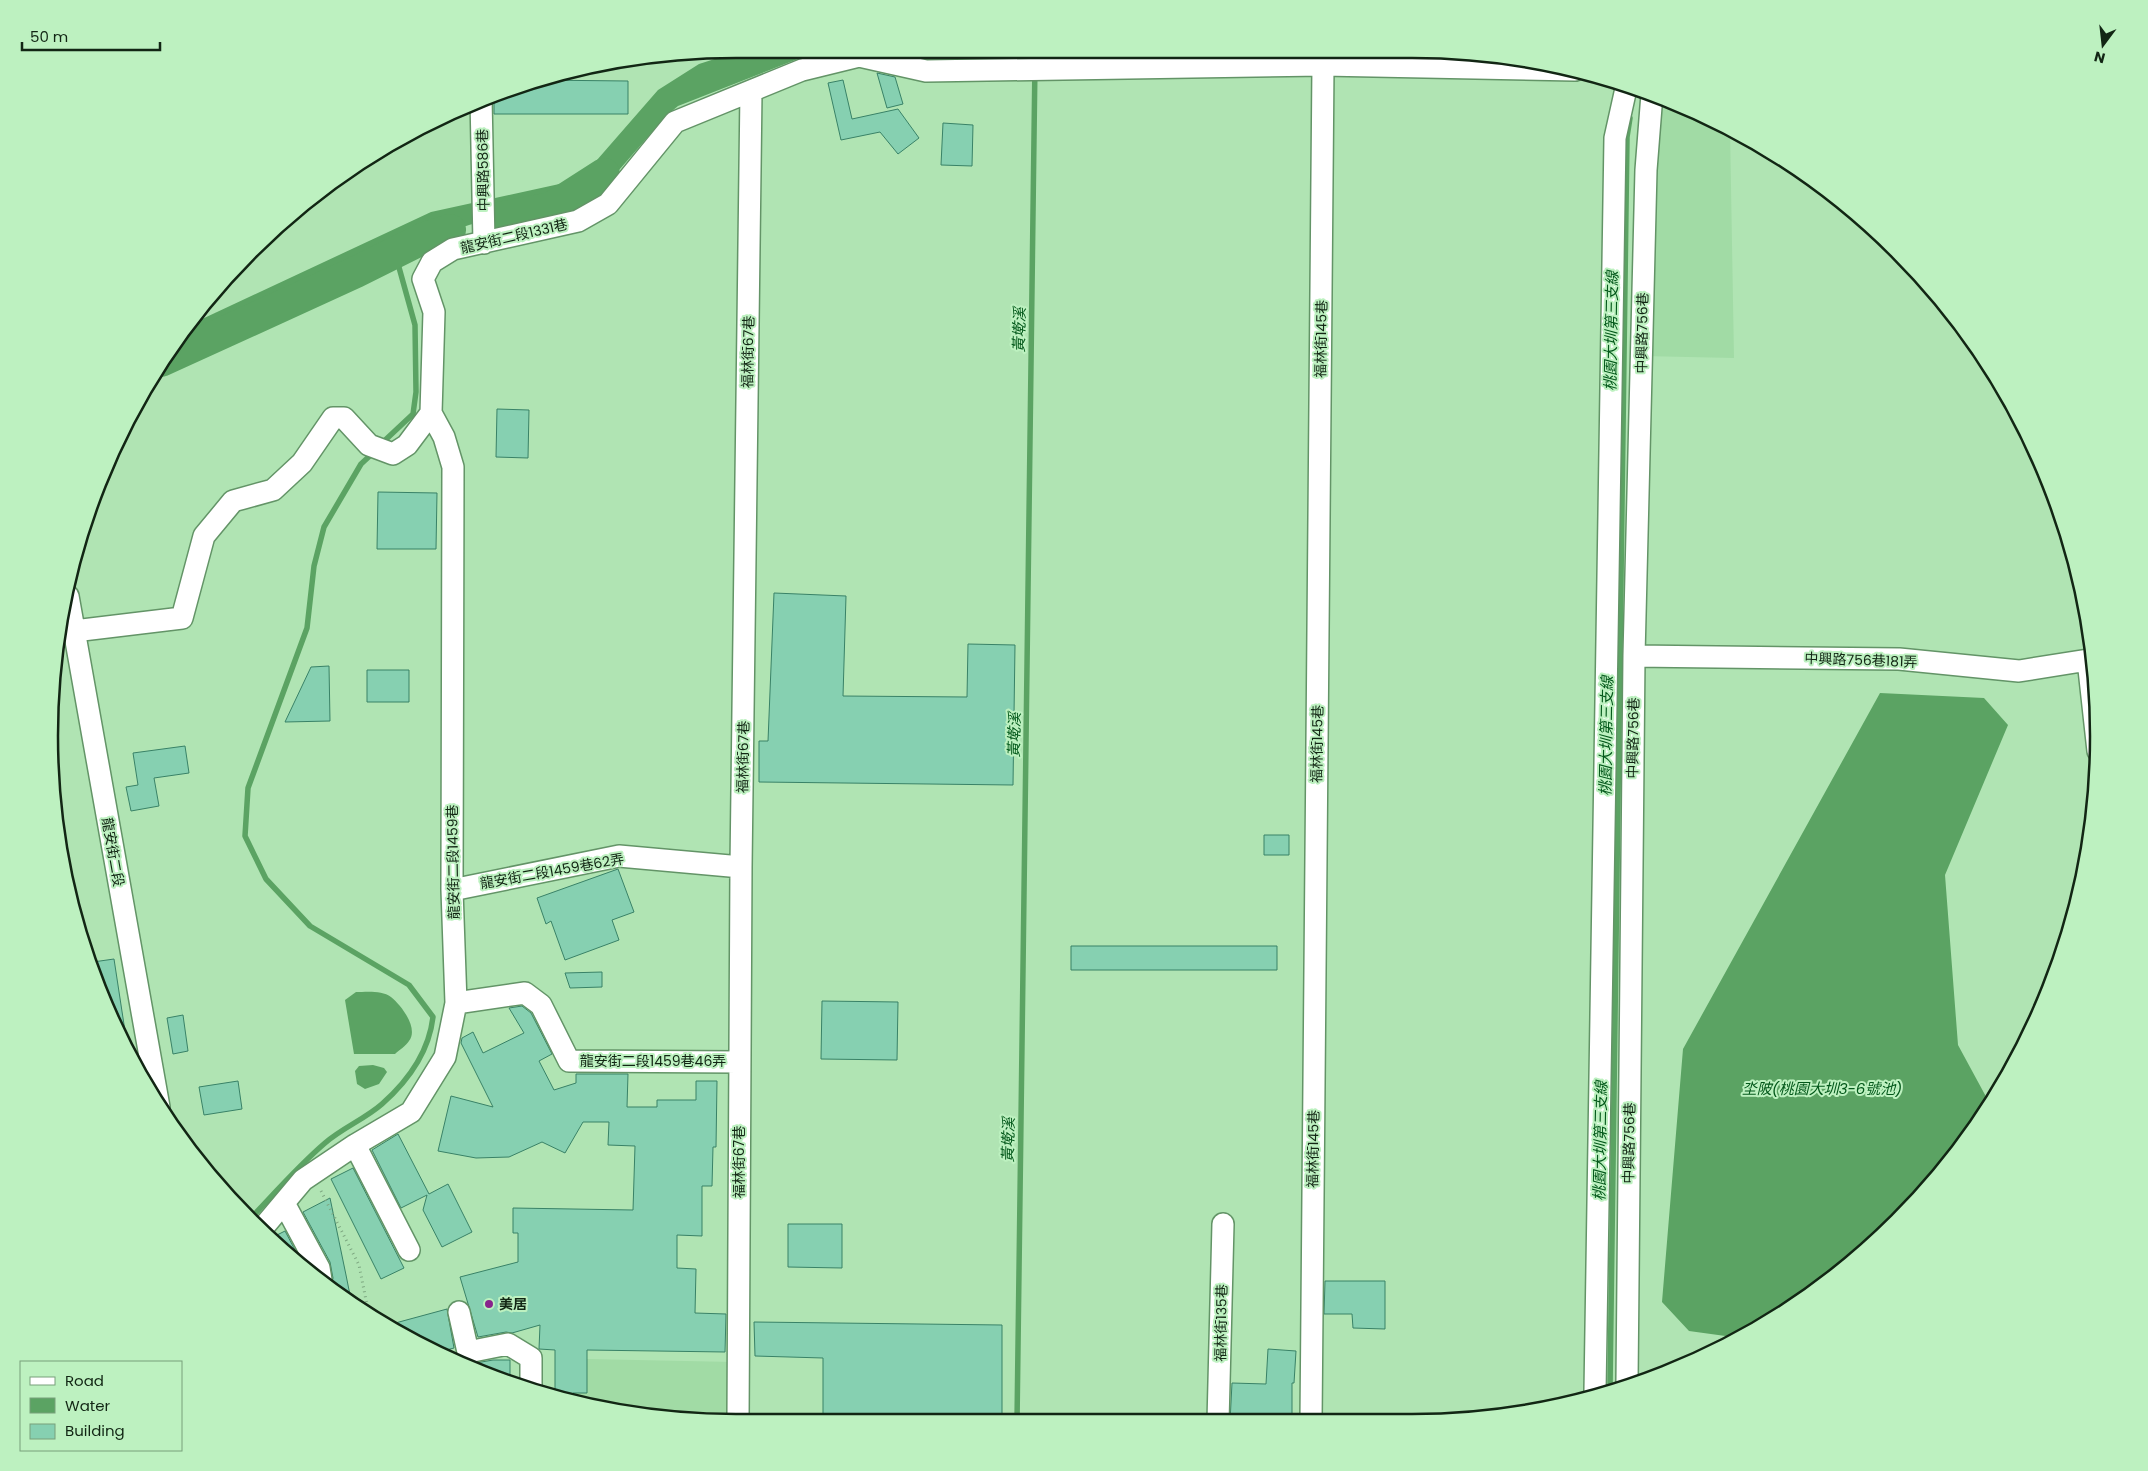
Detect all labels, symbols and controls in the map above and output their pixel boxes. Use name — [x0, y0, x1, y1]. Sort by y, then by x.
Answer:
scale bar — [22, 20, 160, 52]
north arrow — [2078, 20, 2128, 70]
text: 50 m — [30, 26, 68, 47]
text: N — [2092, 47, 2107, 69]
street label: 中興路586巷 — [472, 129, 494, 211]
street label: 龍安街二段1331巷 — [458, 214, 570, 258]
water label: 桃園大圳第三支線 — [1599, 269, 1623, 391]
street label: 中興路756巷 — [1631, 292, 1653, 374]
street label: 福林街145巷 — [1310, 300, 1332, 378]
water label: 黃墘溪 — [1008, 305, 1030, 353]
street label: 福林街67巷 — [737, 316, 759, 388]
street label: 中興路756巷181弄 — [1804, 648, 1918, 672]
water label: 桃園大圳第三支線 — [1594, 674, 1618, 796]
street label: 中興路756巷 — [1622, 697, 1644, 779]
street label: 福林街145巷 — [1306, 705, 1328, 783]
water label: 黃墘溪 — [1003, 710, 1025, 758]
street label: 福林街67巷 — [732, 721, 754, 793]
street label: 龍安街二段1459巷 — [442, 804, 464, 920]
street label: 龍安街二段 — [97, 816, 129, 888]
street label: 龍安街二段1459巷62弄 — [478, 848, 626, 894]
street label: 龍安街二段1459巷46弄 — [580, 1051, 726, 1071]
water label: 坔陂(桃園大圳3-6號池) — [1742, 1078, 1902, 1099]
water label: 桃園大圳第三支線 — [1588, 1079, 1612, 1201]
street label: 中興路756巷 — [1618, 1102, 1640, 1184]
street label: 福林街145巷 — [1302, 1110, 1324, 1188]
water label: 黃墘溪 — [997, 1115, 1019, 1163]
street label: 福林街67巷 — [729, 1126, 749, 1198]
street label: 福林街135巷 — [1210, 1284, 1232, 1362]
place label: 美居 — [499, 1294, 527, 1314]
marker: 美居 — [483, 1298, 495, 1310]
legend — [20, 1361, 182, 1451]
text: Road — [65, 1370, 104, 1391]
text: Water — [65, 1395, 111, 1416]
text: Building — [65, 1420, 125, 1441]

